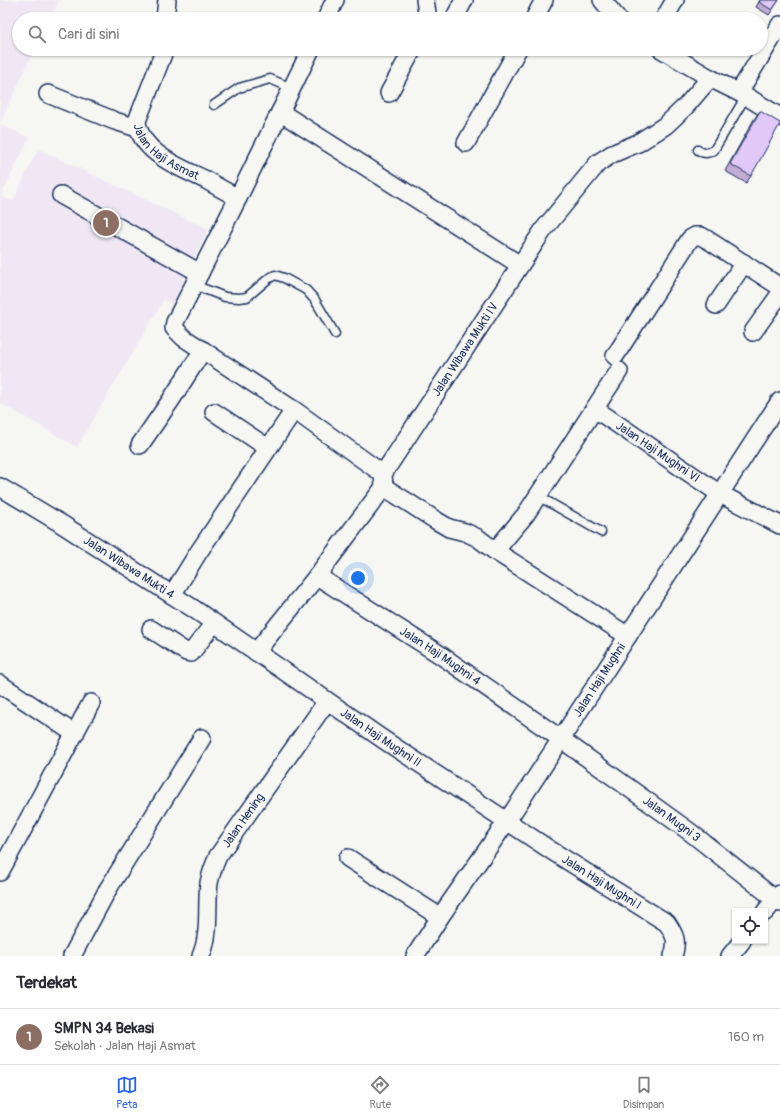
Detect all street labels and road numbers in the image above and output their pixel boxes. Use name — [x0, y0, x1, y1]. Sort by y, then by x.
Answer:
street label: Jalan Haji Asmat — [130, 122, 201, 184]
street label: Jalan Wibawa Mukti IV — [429, 300, 501, 399]
street label: Jalan Haji Mughni VI — [613, 418, 702, 486]
street label: Jalan Wibawa Mukti 4 — [80, 533, 177, 602]
street label: Jalan Haji Mughni 4 — [397, 624, 484, 689]
street label: Jalan Haji Mughni — [570, 640, 629, 720]
street label: Jalan Haji Mughni II — [337, 705, 424, 770]
street label: Jalan Hening — [219, 790, 268, 851]
street label: Jalan Mugni 3 — [640, 793, 704, 846]
street label: Jalan Haji Mughni I — [559, 852, 644, 913]

